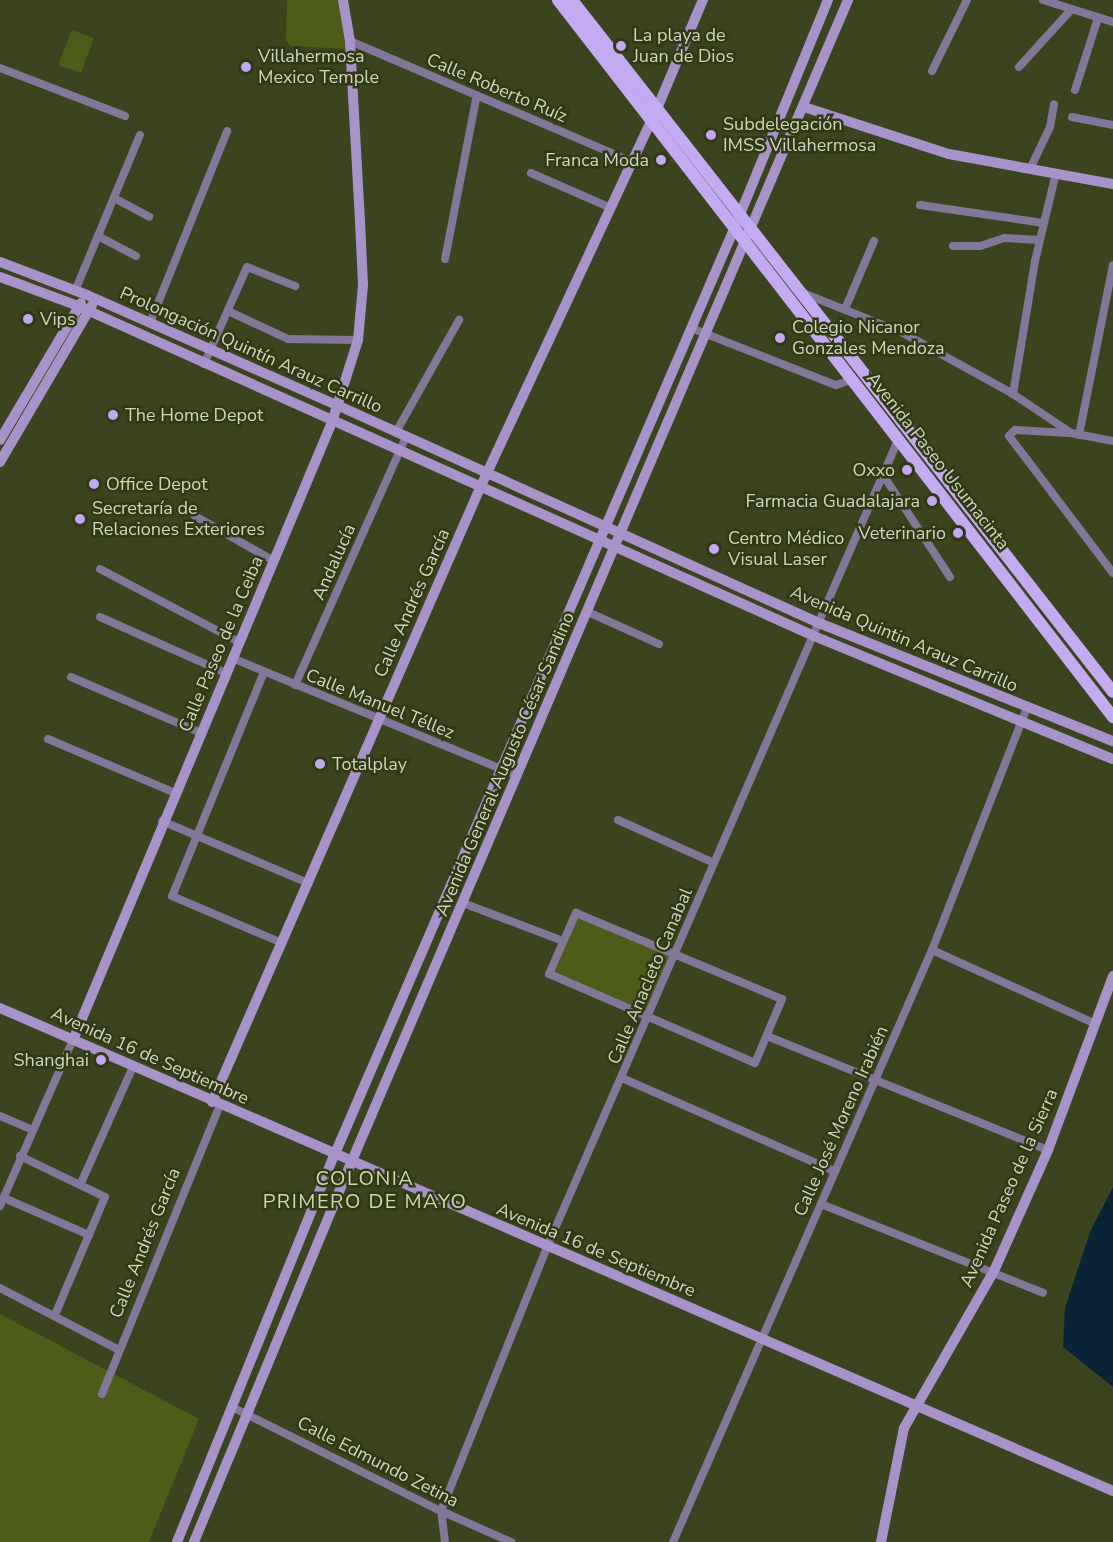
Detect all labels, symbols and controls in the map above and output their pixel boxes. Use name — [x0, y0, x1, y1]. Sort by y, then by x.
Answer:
place label: La playa de Juan de Dios — [633, 25, 734, 68]
marker: La playa de Juan de Dios — [614, 39, 628, 53]
place label: Villahermosa Mexico Temple — [258, 46, 379, 88]
street label: Calle Roberto Ruíz — [424, 49, 570, 127]
marker: Villahermosa Mexico Temple — [239, 60, 253, 74]
place label: Subdelegación IMSS Villahermosa — [723, 114, 876, 156]
marker: Subdelegación IMSS Villahermosa — [704, 128, 718, 142]
place label: Franca Moda — [545, 149, 649, 171]
marker: Franca Moda — [654, 153, 668, 167]
street label: Prolongación Quintín Arauz Carrillo — [116, 282, 386, 418]
place label: Vips — [40, 308, 76, 330]
marker: Vips — [21, 312, 35, 326]
place label: Colegio Nicanor Gonzales Mendoza — [792, 317, 945, 360]
marker: Colegio Nicanor Gonzales Mendoza — [773, 331, 787, 345]
street label: Avenida Paseo Usumacinta — [862, 368, 1014, 554]
place label: The Home Depot — [125, 404, 263, 426]
marker: The Home Depot — [106, 408, 120, 422]
place label: Oxxo — [852, 459, 895, 481]
marker: Oxxo — [900, 463, 914, 477]
place label: Office Depot — [106, 473, 208, 495]
marker: Office Depot — [87, 477, 101, 491]
place label: Farmacia Guadalajara — [746, 490, 920, 512]
marker: Farmacia Guadalajara — [925, 494, 939, 508]
place label: Secretaría de Relaciones Exteriores — [92, 498, 265, 540]
marker: Secretaría de Relaciones Exteriores — [73, 512, 87, 526]
street label: Andalucía — [308, 521, 360, 603]
place label: Veterinario — [858, 522, 946, 544]
street label: Calle Andrés García — [370, 525, 454, 681]
marker: Veterinario — [951, 526, 965, 540]
place label: Centro Médico Visual Laser — [728, 528, 844, 570]
marker: Centro Médico Visual Laser — [705, 540, 723, 558]
street label: Calle Paseo de la Ceiba — [174, 553, 268, 735]
street label: Avenida Quintin Arauz Carrillo — [787, 581, 1021, 697]
street label: Avenida General Augusto César Sandino — [431, 609, 579, 919]
street label: Calle Manuel Téllez — [303, 664, 457, 744]
place label: Totalplay — [332, 753, 407, 775]
marker: Totalplay — [313, 757, 327, 771]
street label: Calle Anacleto Canabal — [603, 885, 697, 1067]
street label: Avenida 16 de Septiembre — [48, 1003, 252, 1109]
street label: Calle José Moreno Irabién — [789, 1023, 893, 1219]
place label: Shanghai — [13, 1049, 89, 1071]
marker: Shanghai — [94, 1053, 108, 1067]
street label: Avenida Paseo de la Sierra — [955, 1085, 1063, 1291]
street label: Calle Andrés García — [105, 1165, 185, 1321]
district label: COLONIA PRIMERO DE MAYO — [263, 1166, 467, 1213]
street label: Avenida 16 de Septiembre — [493, 1198, 699, 1302]
street label: Calle Edmundo Zetina — [294, 1412, 462, 1512]

